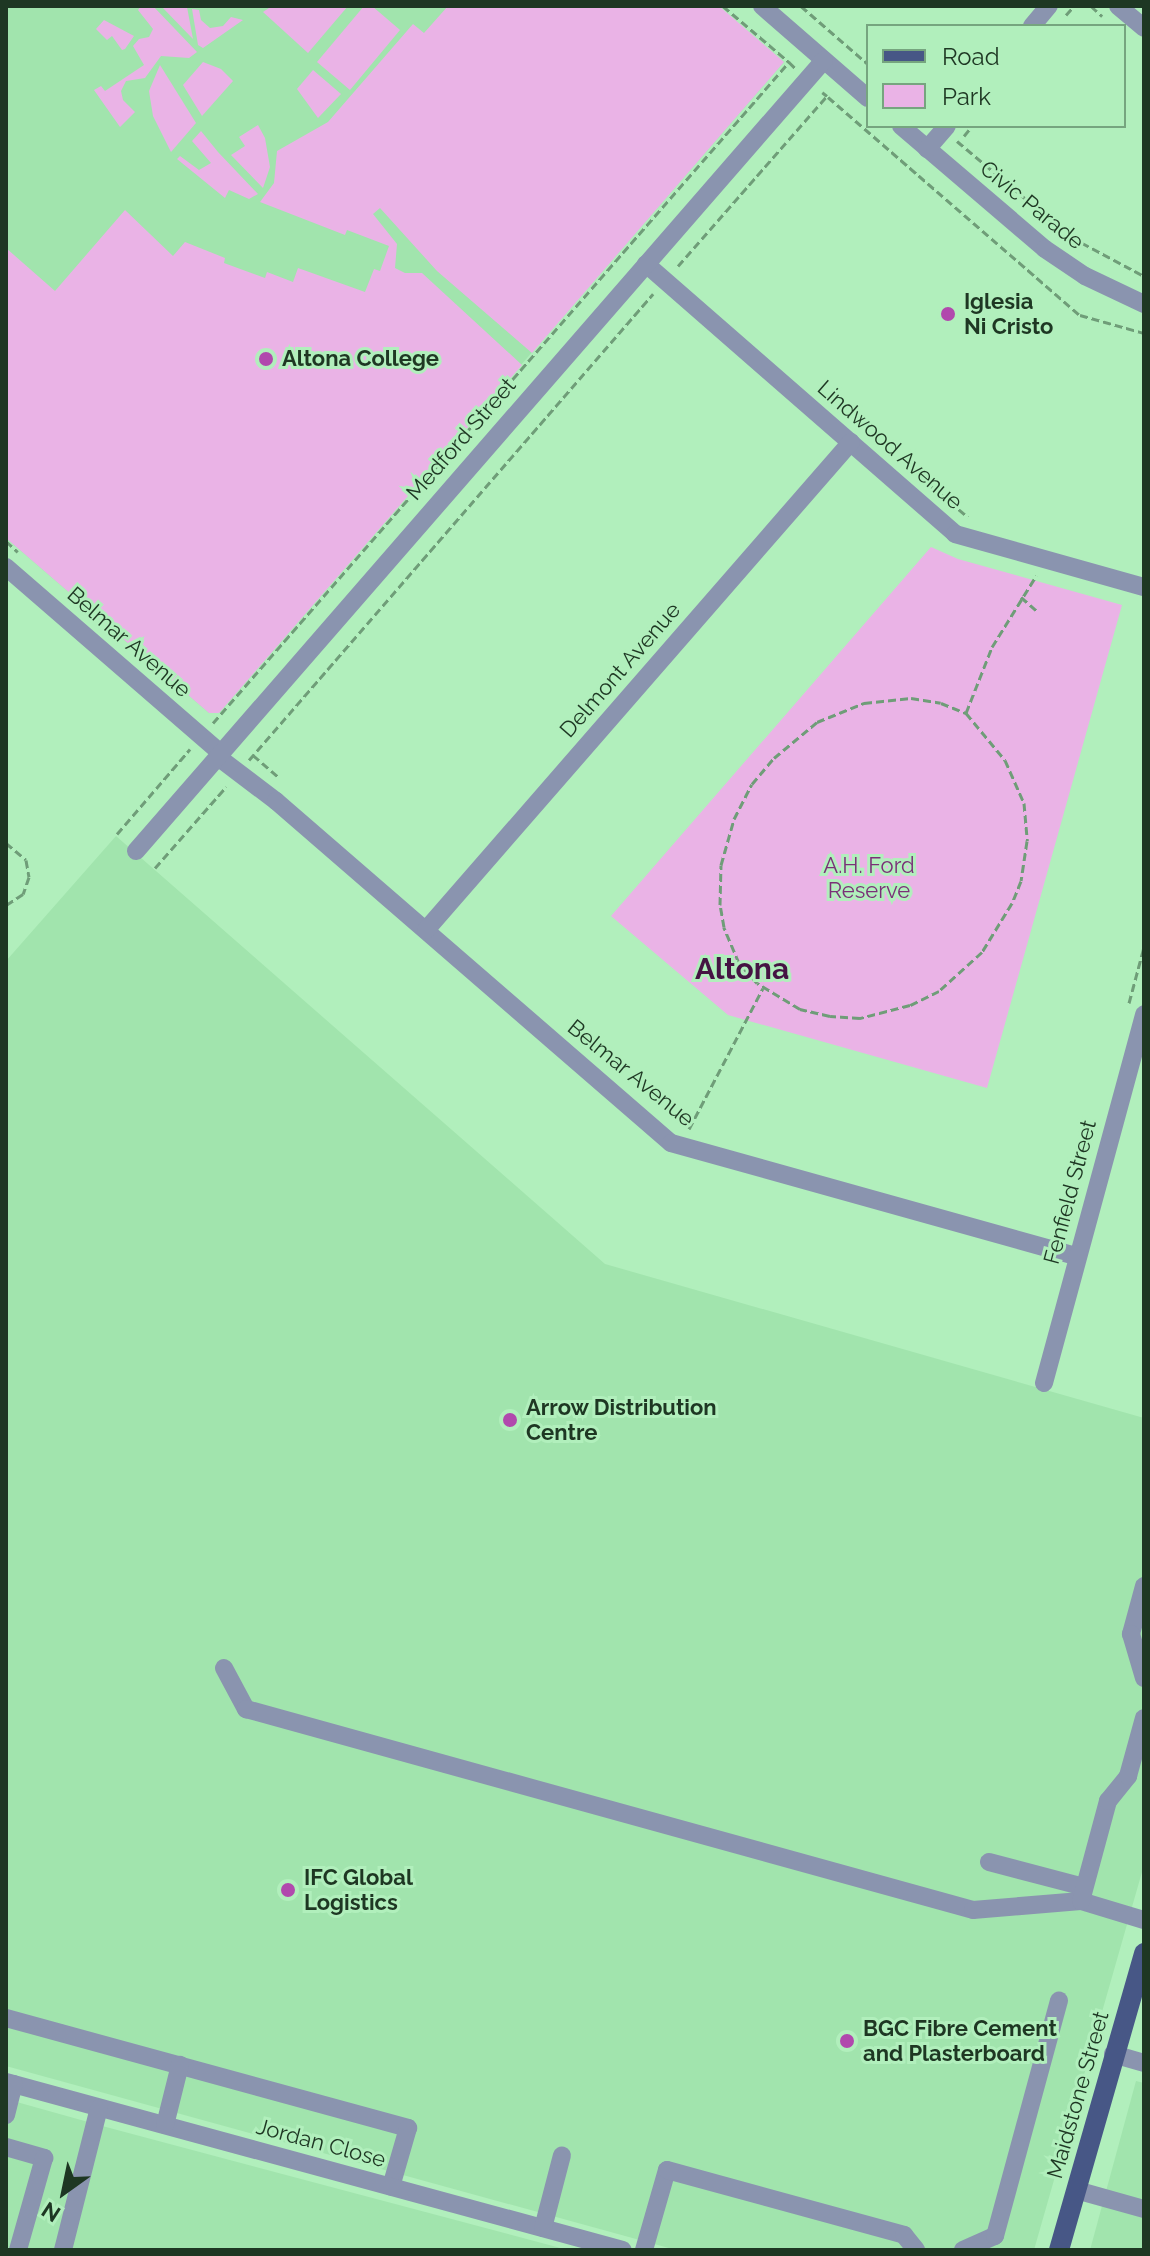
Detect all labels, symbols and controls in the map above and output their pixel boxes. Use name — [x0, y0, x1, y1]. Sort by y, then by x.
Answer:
legend — [866, 24, 1126, 128]
text: Road — [942, 42, 1000, 71]
text: Park — [942, 82, 991, 111]
street label: Civic Parade — [975, 155, 1089, 255]
place label: Iglesia Ni Cristo — [964, 288, 1053, 340]
marker: Iglesia Ni Cristo — [939, 305, 957, 323]
place label: Altona College — [282, 346, 439, 372]
marker: Altona College — [257, 350, 275, 368]
street label: Medford Street — [401, 372, 521, 506]
street label: Lindwood Avenue — [812, 375, 968, 515]
street label: Belmar Avenue — [61, 581, 197, 703]
street label: Delmont Avenue — [554, 597, 686, 743]
park label: A.H. Ford Reserve — [823, 852, 915, 904]
district label: Altona — [695, 951, 789, 987]
street label: Belmar Avenue — [562, 1014, 700, 1132]
street label: Fenfield Street — [1038, 1117, 1102, 1267]
place label: Arrow Distribution Centre — [526, 1394, 717, 1446]
marker: Arrow Distribution Centre — [501, 1411, 519, 1429]
place label: IFC Global Logistics — [304, 1864, 413, 1916]
marker: IFC Global Logistics — [279, 1881, 297, 1899]
street label: Maidstone Street — [1041, 2008, 1115, 2182]
place label: BGC Fibre Cement and Plasterboard — [863, 2015, 1057, 2066]
marker: BGC Fibre Cement and Plasterboard — [838, 2032, 856, 2050]
street label: Jordan Close — [253, 2113, 389, 2173]
north arrow — [24, 2152, 104, 2232]
text: N — [37, 2197, 65, 2228]

